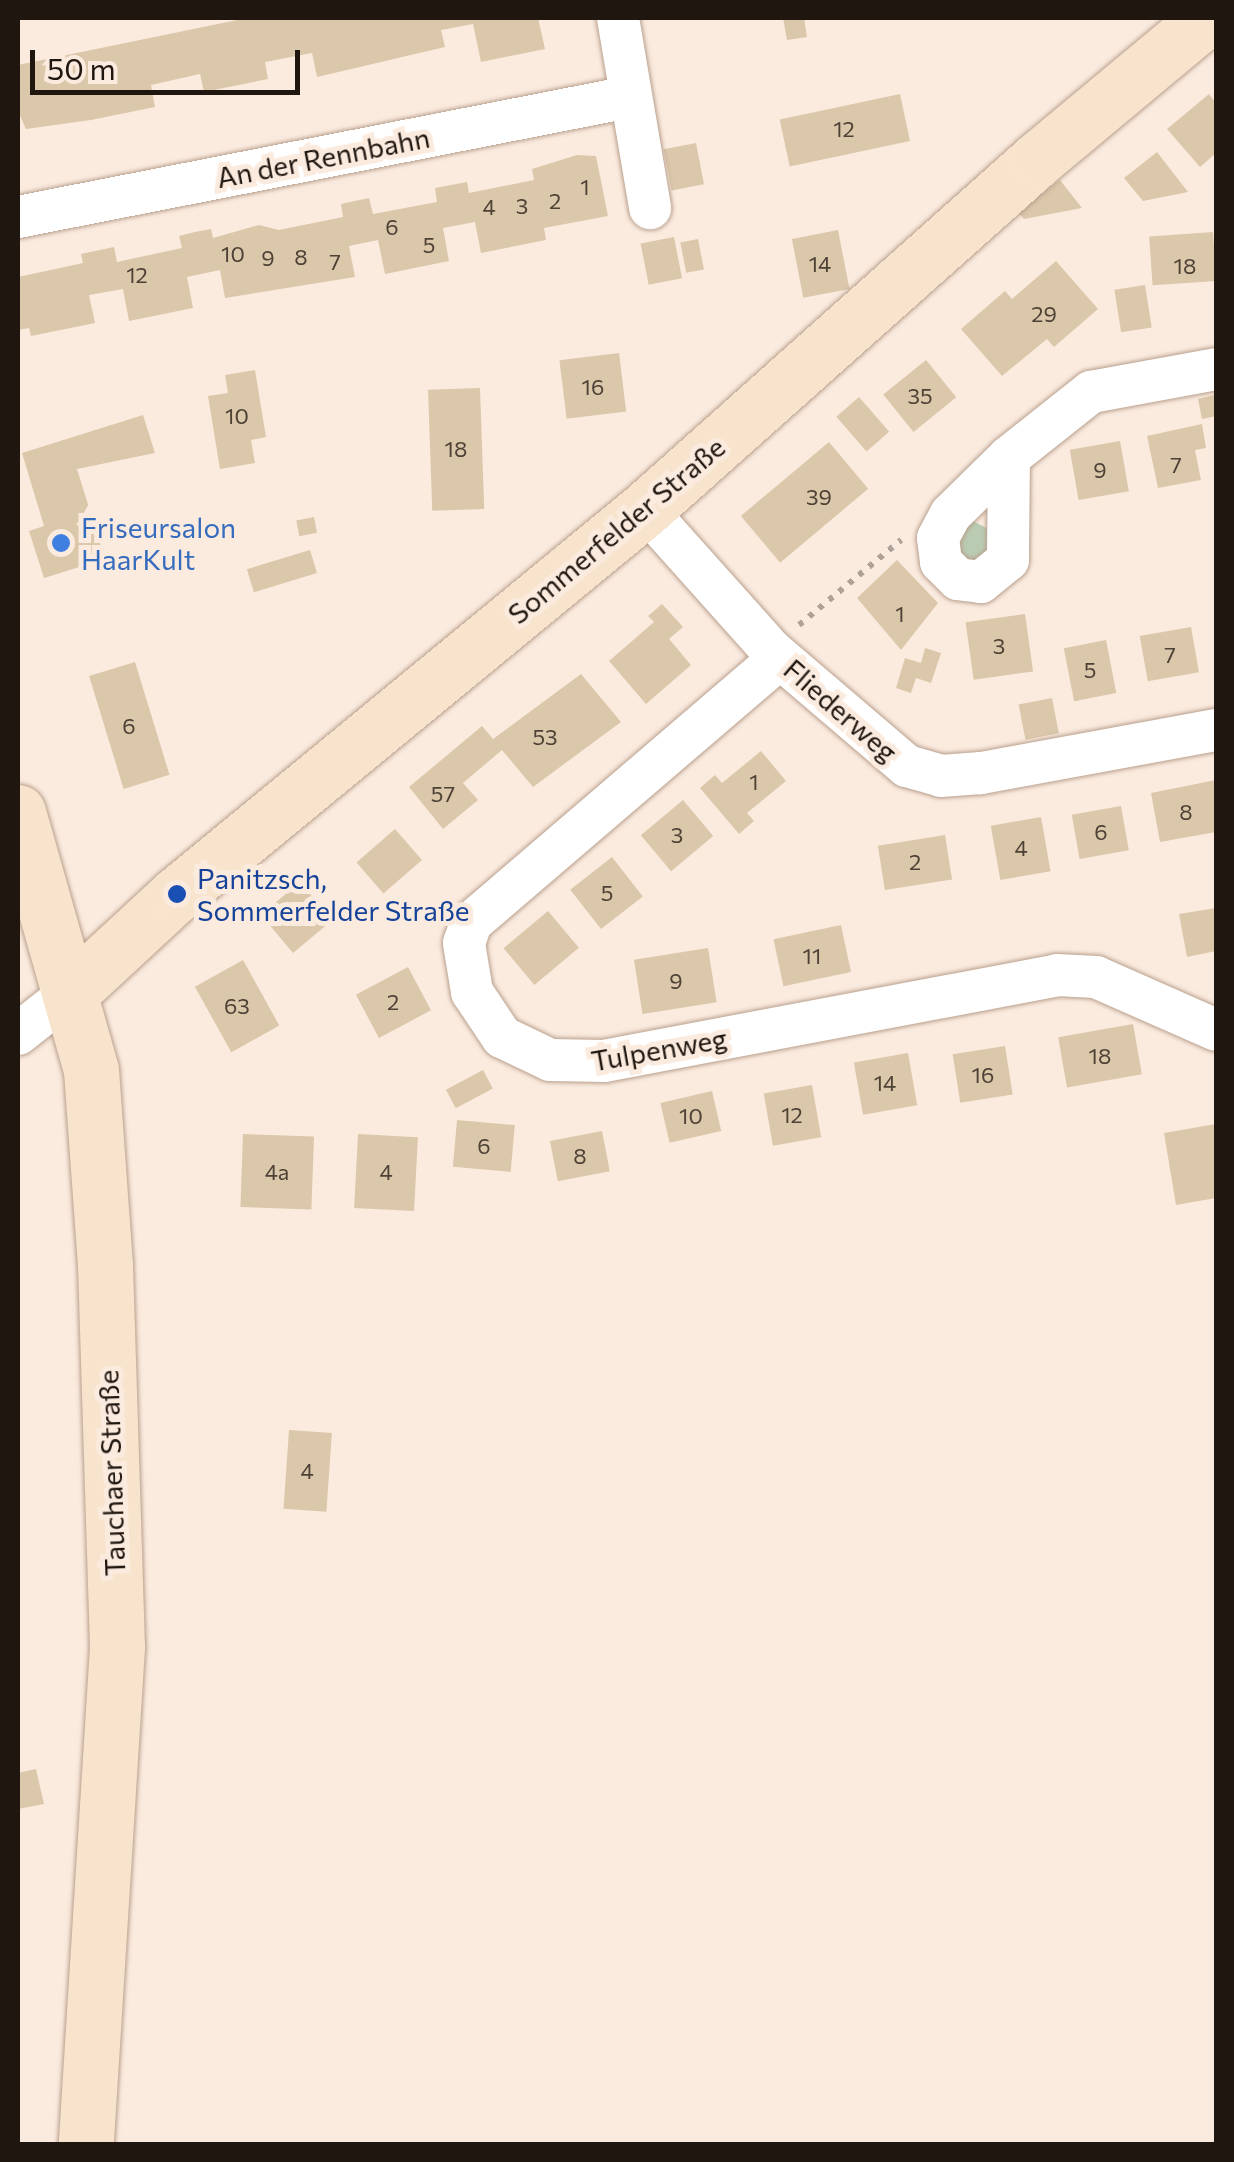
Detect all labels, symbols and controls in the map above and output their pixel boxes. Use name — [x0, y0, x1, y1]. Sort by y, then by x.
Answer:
scale bar — [35, 30, 305, 92]
text: 50 m — [47, 49, 116, 86]
house number: 12 — [833, 116, 855, 142]
street label: An der Rennbahn — [214, 120, 432, 194]
house number: 1 — [580, 174, 590, 200]
house number: 2 — [549, 188, 561, 214]
house number: 3 — [516, 193, 528, 219]
house number: 4 — [482, 194, 496, 220]
house number: 6 — [385, 214, 399, 240]
house number: 5 — [423, 232, 435, 258]
house number: 10 — [221, 241, 245, 267]
house number: 8 — [294, 244, 308, 270]
house number: 9 — [261, 245, 275, 271]
house number: 7 — [329, 249, 341, 275]
house number: 14 — [809, 251, 831, 277]
house number: 18 — [1174, 253, 1196, 279]
house number: 12 — [126, 262, 148, 288]
house number: 29 — [1031, 301, 1057, 327]
house number: 16 — [582, 374, 604, 400]
house number: 35 — [907, 383, 933, 409]
house number: 10 — [225, 403, 249, 429]
street label: Sommerfelder Straße — [501, 430, 731, 630]
house number: 18 — [445, 436, 467, 462]
house number: 7 — [1170, 452, 1182, 478]
house number: 9 — [1093, 457, 1107, 483]
house number: 39 — [806, 484, 832, 510]
place label: Friseursalon HaarKult — [81, 510, 236, 576]
marker: Friseursalon HaarKult — [50, 532, 72, 554]
house number: 1 — [895, 601, 905, 627]
house number: 3 — [993, 633, 1005, 659]
house number: 7 — [1164, 642, 1176, 668]
street label: Fliederweg — [777, 652, 905, 768]
house number: 5 — [1084, 657, 1096, 683]
house number: 6 — [122, 713, 136, 739]
house number: 53 — [532, 724, 558, 750]
house number: 1 — [749, 769, 759, 795]
house number: 57 — [431, 781, 455, 807]
house number: 8 — [1179, 799, 1193, 825]
house number: 6 — [1094, 819, 1108, 845]
house number: 3 — [671, 822, 683, 848]
house number: 4 — [1014, 835, 1028, 861]
house number: 2 — [909, 849, 921, 875]
place label: Panitzsch, Sommerfelder Straße — [197, 861, 470, 927]
house number: 5 — [601, 880, 613, 906]
marker: Panitzsch, Sommerfelder Straße — [166, 883, 188, 905]
house number: 11 — [803, 943, 821, 969]
house number: 9 — [669, 968, 683, 994]
house number: 2 — [387, 989, 399, 1015]
house number: 63 — [224, 993, 250, 1019]
street label: Tulpenweg — [588, 1021, 730, 1077]
house number: 18 — [1089, 1043, 1111, 1069]
house number: 16 — [972, 1062, 994, 1088]
house number: 14 — [874, 1070, 896, 1096]
house number: 12 — [781, 1102, 803, 1128]
house number: 10 — [679, 1103, 703, 1129]
house number: 6 — [477, 1133, 491, 1159]
house number: 8 — [573, 1143, 587, 1169]
house number: 4a — [265, 1159, 289, 1185]
house number: 4 — [379, 1159, 393, 1185]
street label: Tauchaer Straße — [91, 1369, 131, 1577]
house number: 4 — [300, 1458, 314, 1484]

